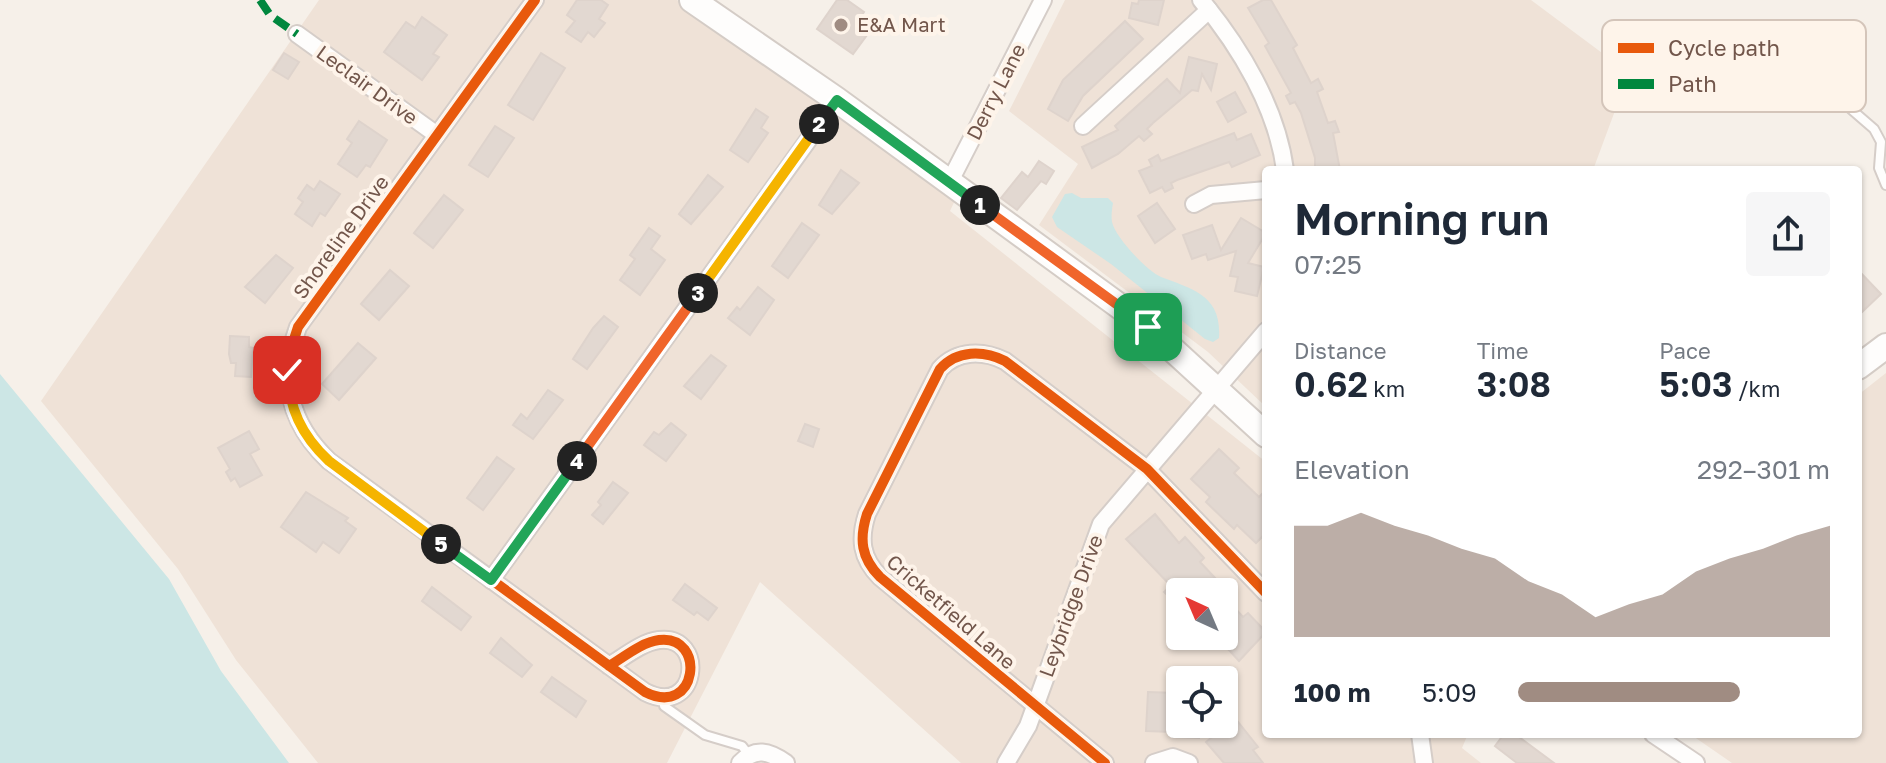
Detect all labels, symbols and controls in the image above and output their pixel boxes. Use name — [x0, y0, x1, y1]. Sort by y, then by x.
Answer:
place label: E&A Mart — [857, 12, 946, 36]
marker: E&A Mart — [832, 16, 850, 34]
legend — [1602, 20, 1866, 112]
text: Cycle path — [1668, 34, 1780, 61]
street label: Leclair Drive — [312, 39, 423, 129]
street label: Derry Lane — [961, 39, 1030, 144]
text: Path — [1668, 70, 1717, 97]
pin: 2 — [799, 104, 839, 144]
text: 2 — [812, 110, 826, 137]
street label: Shoreline Drive — [287, 170, 393, 303]
pin: 1 — [960, 185, 1000, 225]
text: 1 — [974, 191, 986, 218]
text: Morning run — [1294, 192, 1549, 245]
button: share — [1746, 192, 1830, 276]
text: 07:25 — [1294, 249, 1362, 280]
pin: 3 — [678, 273, 718, 313]
text: 3 — [691, 279, 705, 306]
pin — [1114, 293, 1182, 361]
icon: arrive — [1126, 305, 1170, 349]
pin — [253, 336, 321, 404]
text: Distance — [1294, 337, 1386, 364]
text: Time — [1477, 337, 1528, 364]
text: Pace — [1659, 337, 1711, 364]
icon: check — [265, 348, 309, 392]
text: 0.62 — [1294, 364, 1368, 404]
text: 3:08 — [1477, 364, 1551, 404]
text: 5:03 — [1659, 364, 1733, 404]
text: km — [1368, 375, 1405, 402]
text: /km — [1733, 375, 1780, 402]
pin: 4 — [557, 441, 597, 481]
text: 4 — [570, 447, 584, 474]
text: Elevation — [1294, 454, 1410, 485]
text: 292–301 m — [1697, 454, 1830, 485]
pin: 5 — [421, 524, 461, 564]
text: 5 — [434, 530, 448, 557]
street label: Leybridge Drive — [1033, 531, 1107, 680]
street label: Cricketfield Lane — [882, 549, 1021, 674]
north arrow — [1166, 578, 1238, 650]
map controls — [1166, 578, 1238, 738]
button: locate — [1166, 666, 1238, 738]
text: 100 m — [1294, 677, 1370, 708]
text: 5:09 — [1422, 677, 1477, 708]

